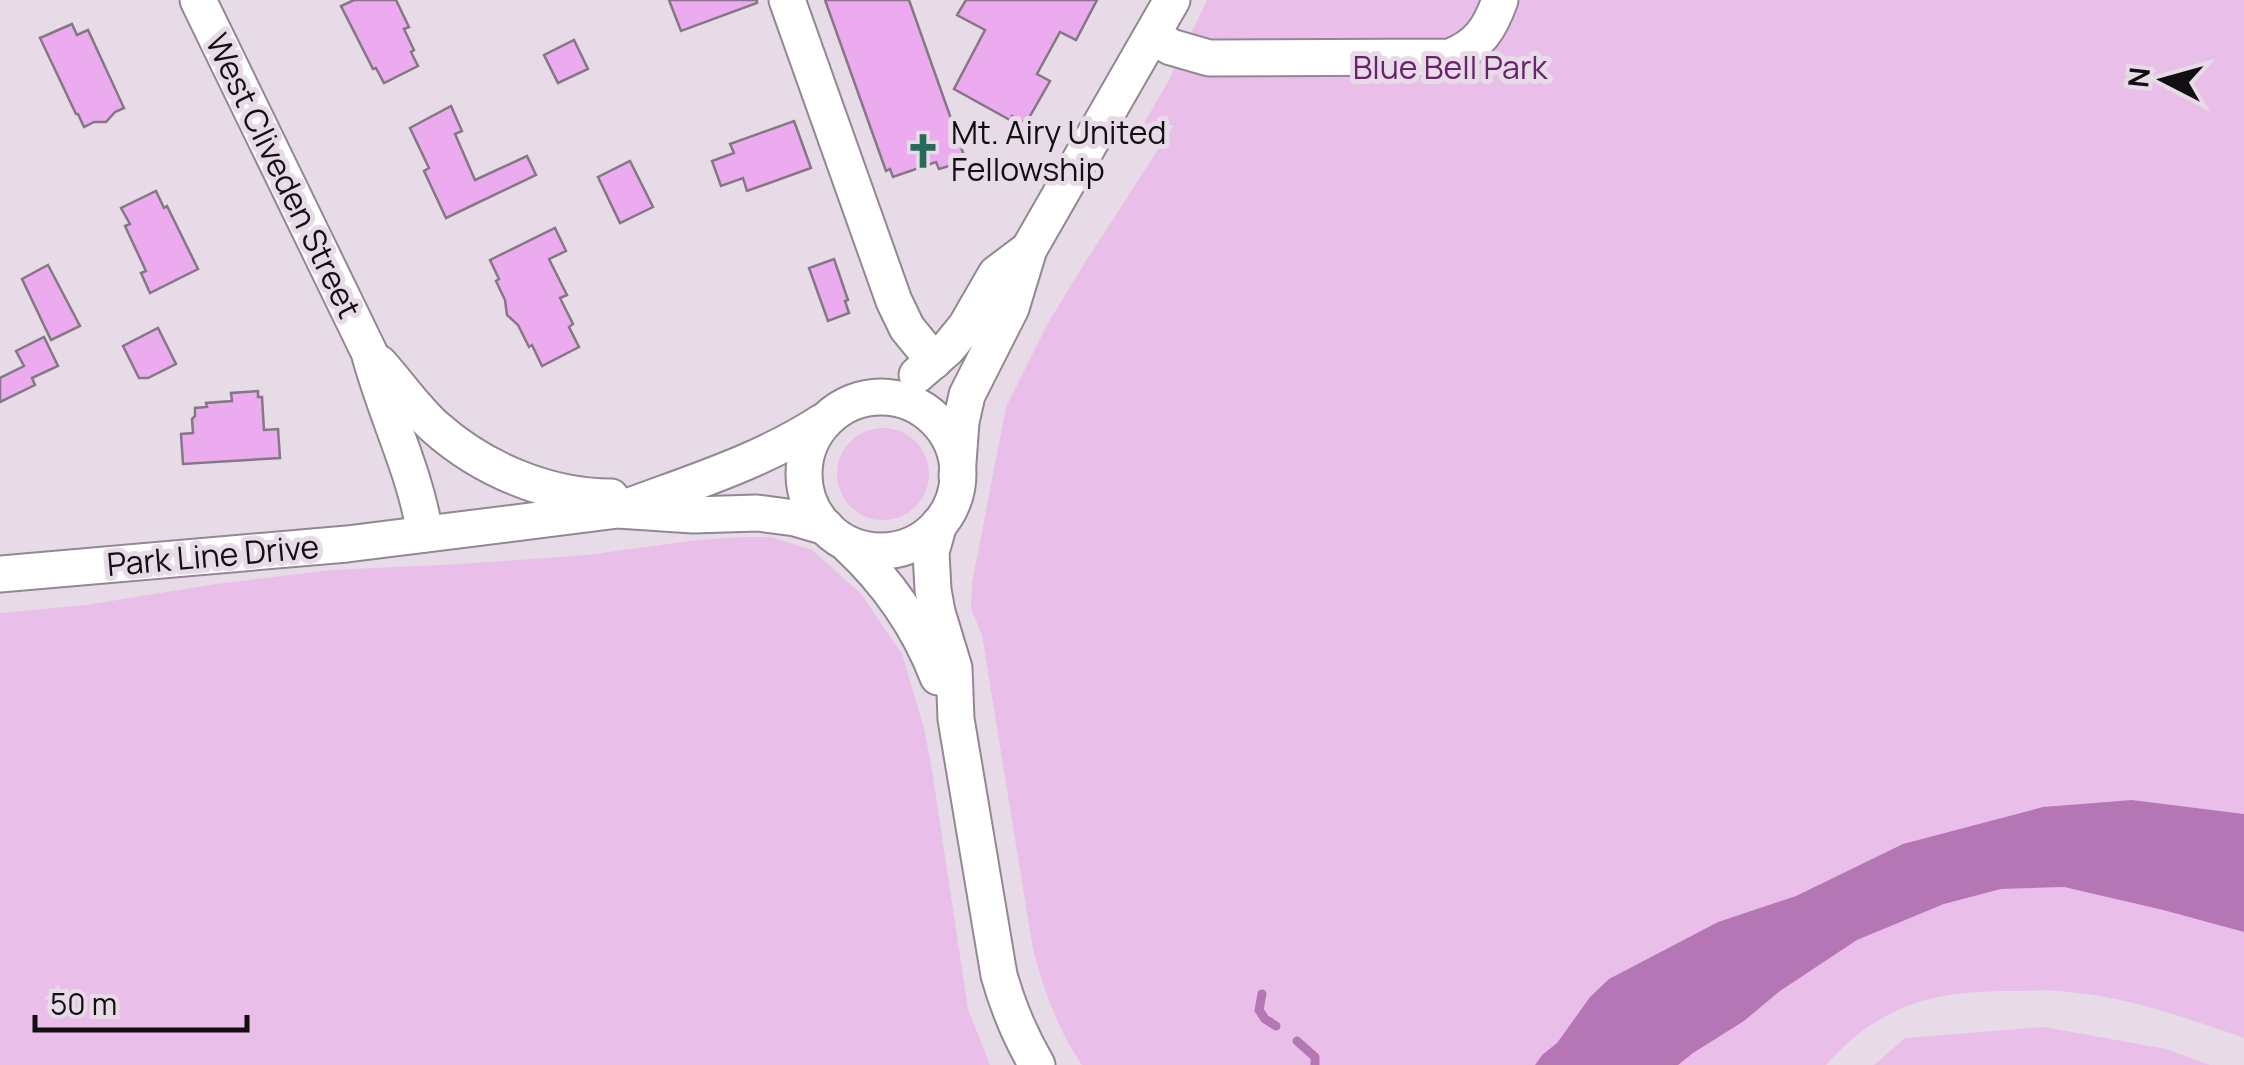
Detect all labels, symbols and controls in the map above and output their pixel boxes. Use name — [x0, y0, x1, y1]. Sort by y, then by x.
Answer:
street label: West Cliveden Street — [196, 26, 372, 325]
north arrow — [2114, 30, 2214, 130]
park label: Blue Bell Park — [1353, 45, 1548, 89]
text: N — [2118, 65, 2158, 89]
place label: Mt. Airy United Fellowship — [951, 110, 1166, 191]
church icon: Mt. Airy United Fellowship — [904, 132, 942, 170]
street label: Park Line Drive — [105, 524, 321, 586]
scale bar — [35, 970, 248, 1032]
text: 50 m — [50, 983, 117, 1024]

